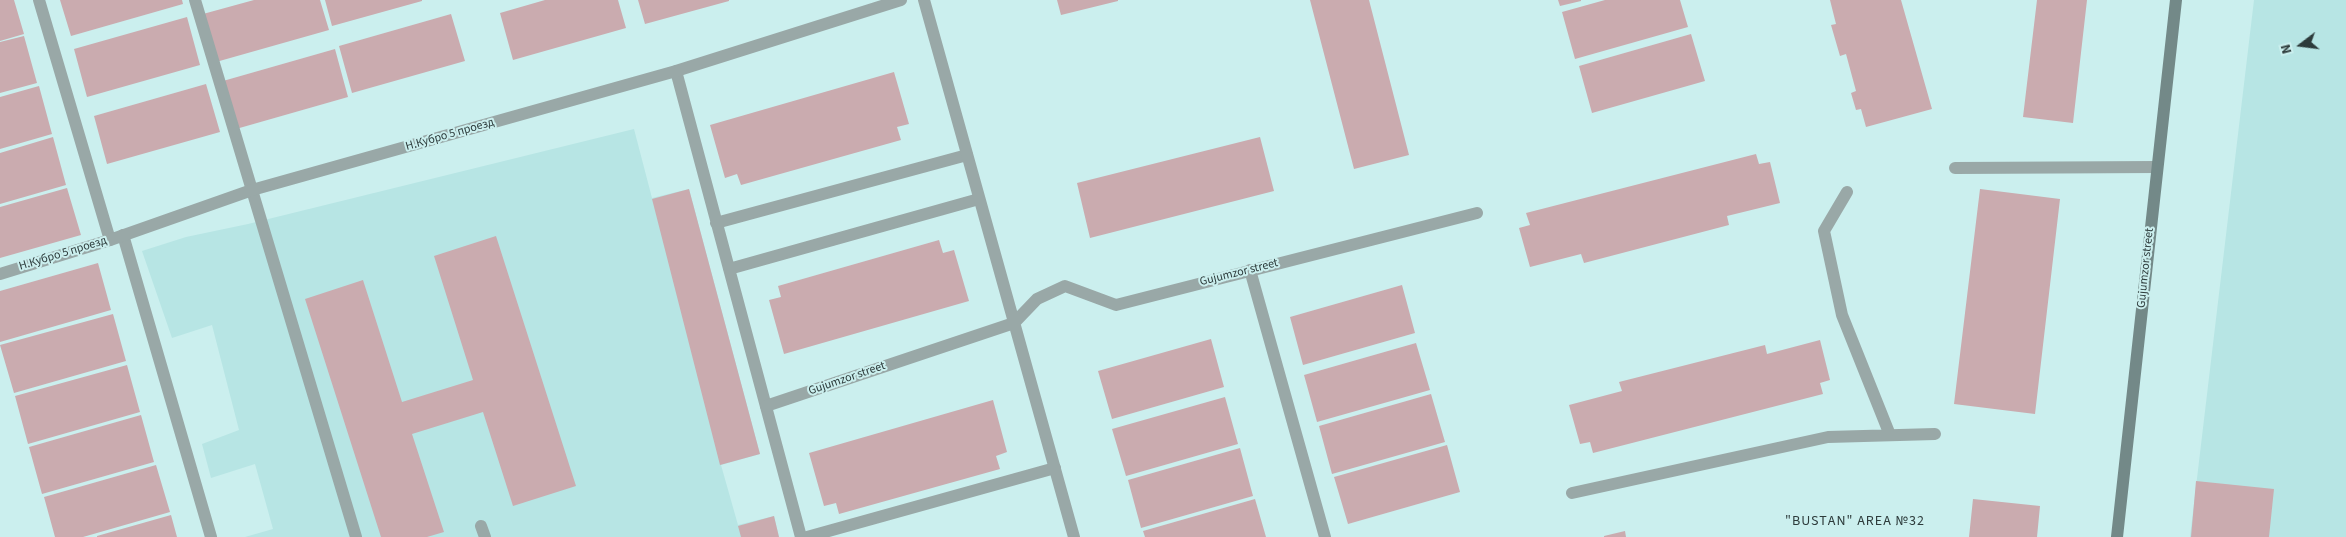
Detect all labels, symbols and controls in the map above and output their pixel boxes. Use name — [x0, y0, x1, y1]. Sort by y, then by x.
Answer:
north arrow — [2276, 20, 2326, 70]
text: N — [2276, 42, 2297, 56]
street label: Н.Кубро 5 проезд — [404, 116, 496, 154]
street label: Gujumzor street — [2135, 227, 2157, 309]
street label: Н.Кубро 5 проезд — [17, 234, 109, 274]
street label: Gujumzor street — [1198, 256, 1280, 290]
street label: Gujumzor street — [807, 359, 887, 399]
district label: "BUSTАN" AREA №32 — [1783, 514, 1927, 530]

